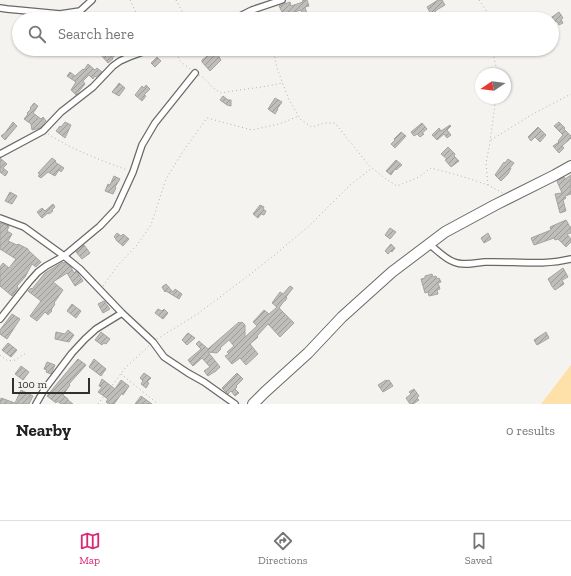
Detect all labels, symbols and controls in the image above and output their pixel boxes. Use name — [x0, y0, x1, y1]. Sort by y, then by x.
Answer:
search box — [12, 12, 559, 56]
icon: search — [26, 23, 48, 45]
text: Search here — [58, 25, 134, 43]
north arrow — [475, 68, 511, 104]
scale bar — [12, 376, 90, 395]
text: 100 m — [18, 378, 47, 391]
text: Nearby — [16, 420, 71, 440]
text: 0 results — [506, 423, 555, 438]
tab: Map — [79, 530, 101, 567]
tab: Directions — [258, 530, 308, 567]
tab: Saved — [465, 530, 492, 567]

